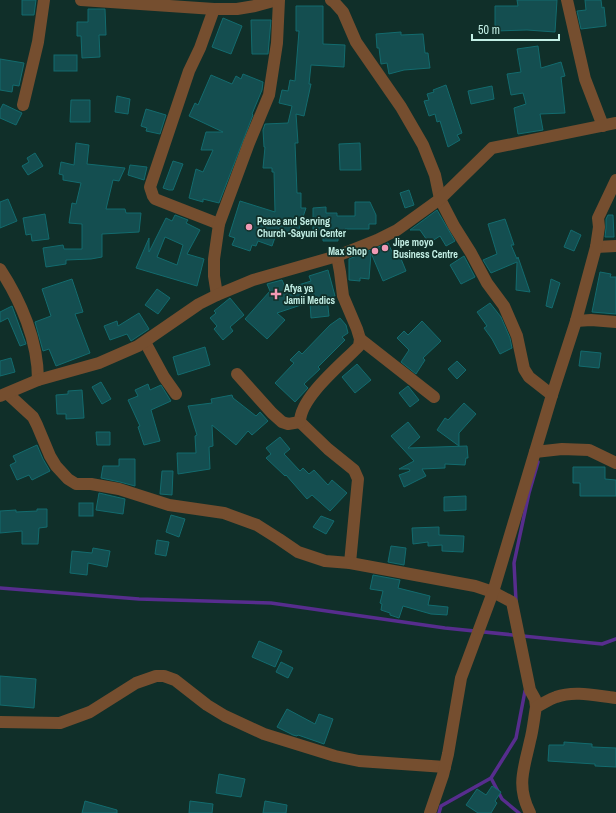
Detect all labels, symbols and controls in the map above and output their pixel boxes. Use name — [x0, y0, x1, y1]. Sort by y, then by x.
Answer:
scale bar — [472, 16, 559, 42]
text: 50 m — [478, 22, 500, 38]
place label: Peace and Serving Church -Sayuni Center — [257, 215, 347, 240]
marker: Peace and Serving Church -Sayuni Center — [244, 222, 254, 232]
place label: Jipe moyo Business Centre — [393, 236, 458, 261]
marker: Jipe moyo Business Centre — [380, 243, 390, 253]
place label: Max Shop — [328, 245, 367, 258]
marker: Max Shop — [370, 246, 380, 256]
place label: Afya ya Jamii Medics — [284, 282, 335, 307]
marker: Afya ya Jamii Medics — [271, 289, 281, 299]

